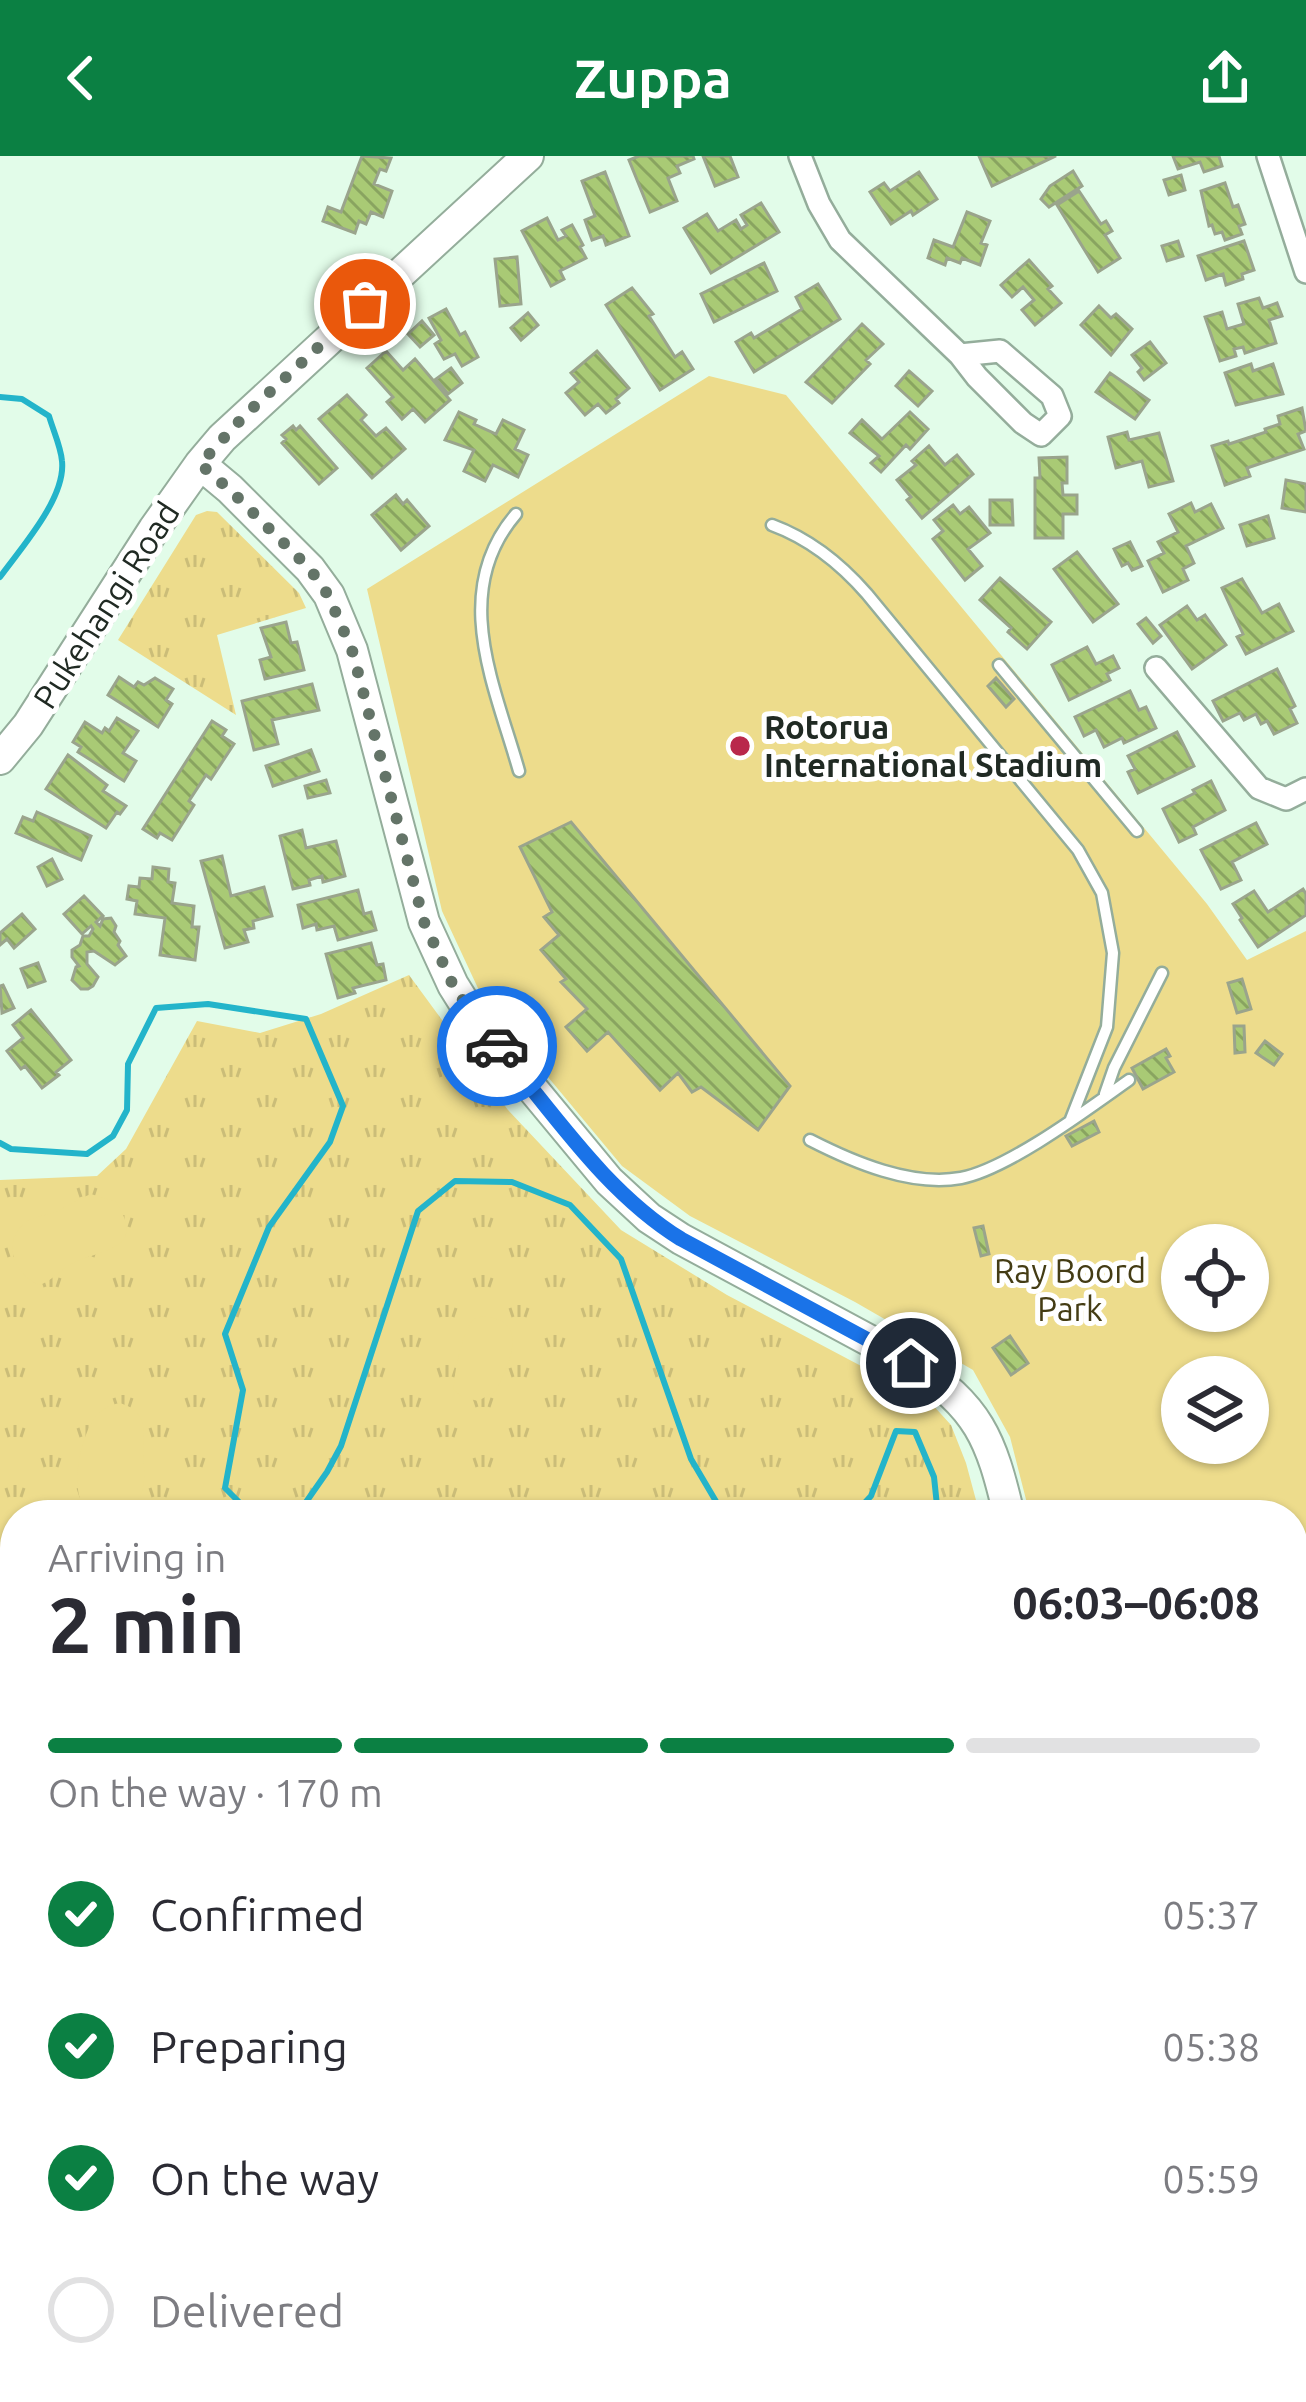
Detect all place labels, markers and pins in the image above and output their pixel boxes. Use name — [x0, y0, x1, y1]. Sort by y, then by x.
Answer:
pin — [314, 253, 416, 355]
place label: Rotorua International Stadium — [764, 708, 1102, 783]
marker: Rotorua International Stadium — [727, 733, 753, 759]
pin — [860, 1312, 962, 1414]

